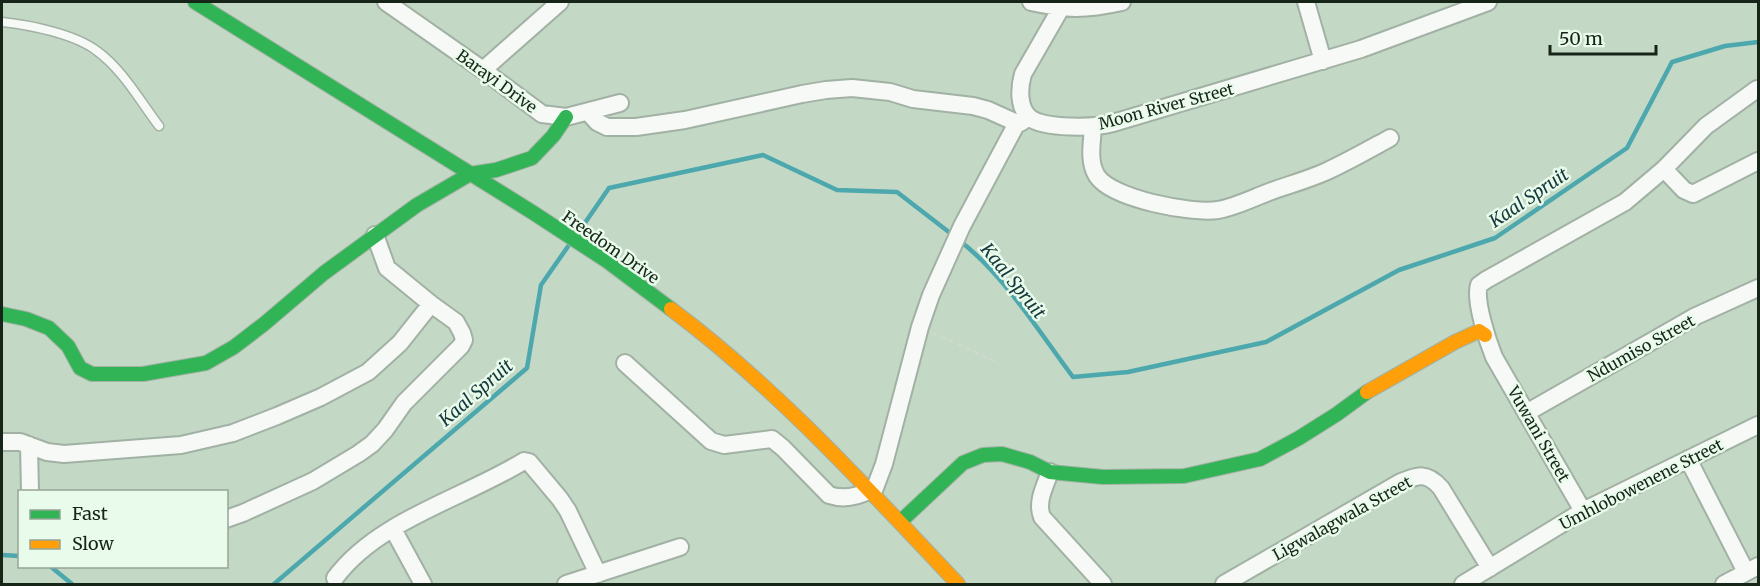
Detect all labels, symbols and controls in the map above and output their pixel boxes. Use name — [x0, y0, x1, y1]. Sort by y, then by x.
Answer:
scale bar — [1550, 18, 1656, 56]
text: 50 m — [1559, 27, 1603, 50]
street label: Barayi Drive — [453, 45, 541, 117]
street label: Moon River Street — [1096, 78, 1237, 134]
water label: Kaal Spruit — [1484, 162, 1573, 233]
street label: Freedom Drive — [559, 206, 663, 288]
water label: Kaal Spruit — [975, 237, 1051, 324]
street label: Ndumiso Street — [1584, 310, 1699, 386]
water label: Kaal Spruit — [433, 354, 518, 432]
street label: Vuwani Street — [1503, 382, 1575, 486]
street label: Umhlobowenene Street — [1556, 434, 1727, 534]
street label: Ligwalagwala Street — [1269, 471, 1416, 565]
legend — [18, 490, 228, 568]
text: Fast — [72, 502, 108, 525]
text: Slow — [72, 532, 115, 555]

